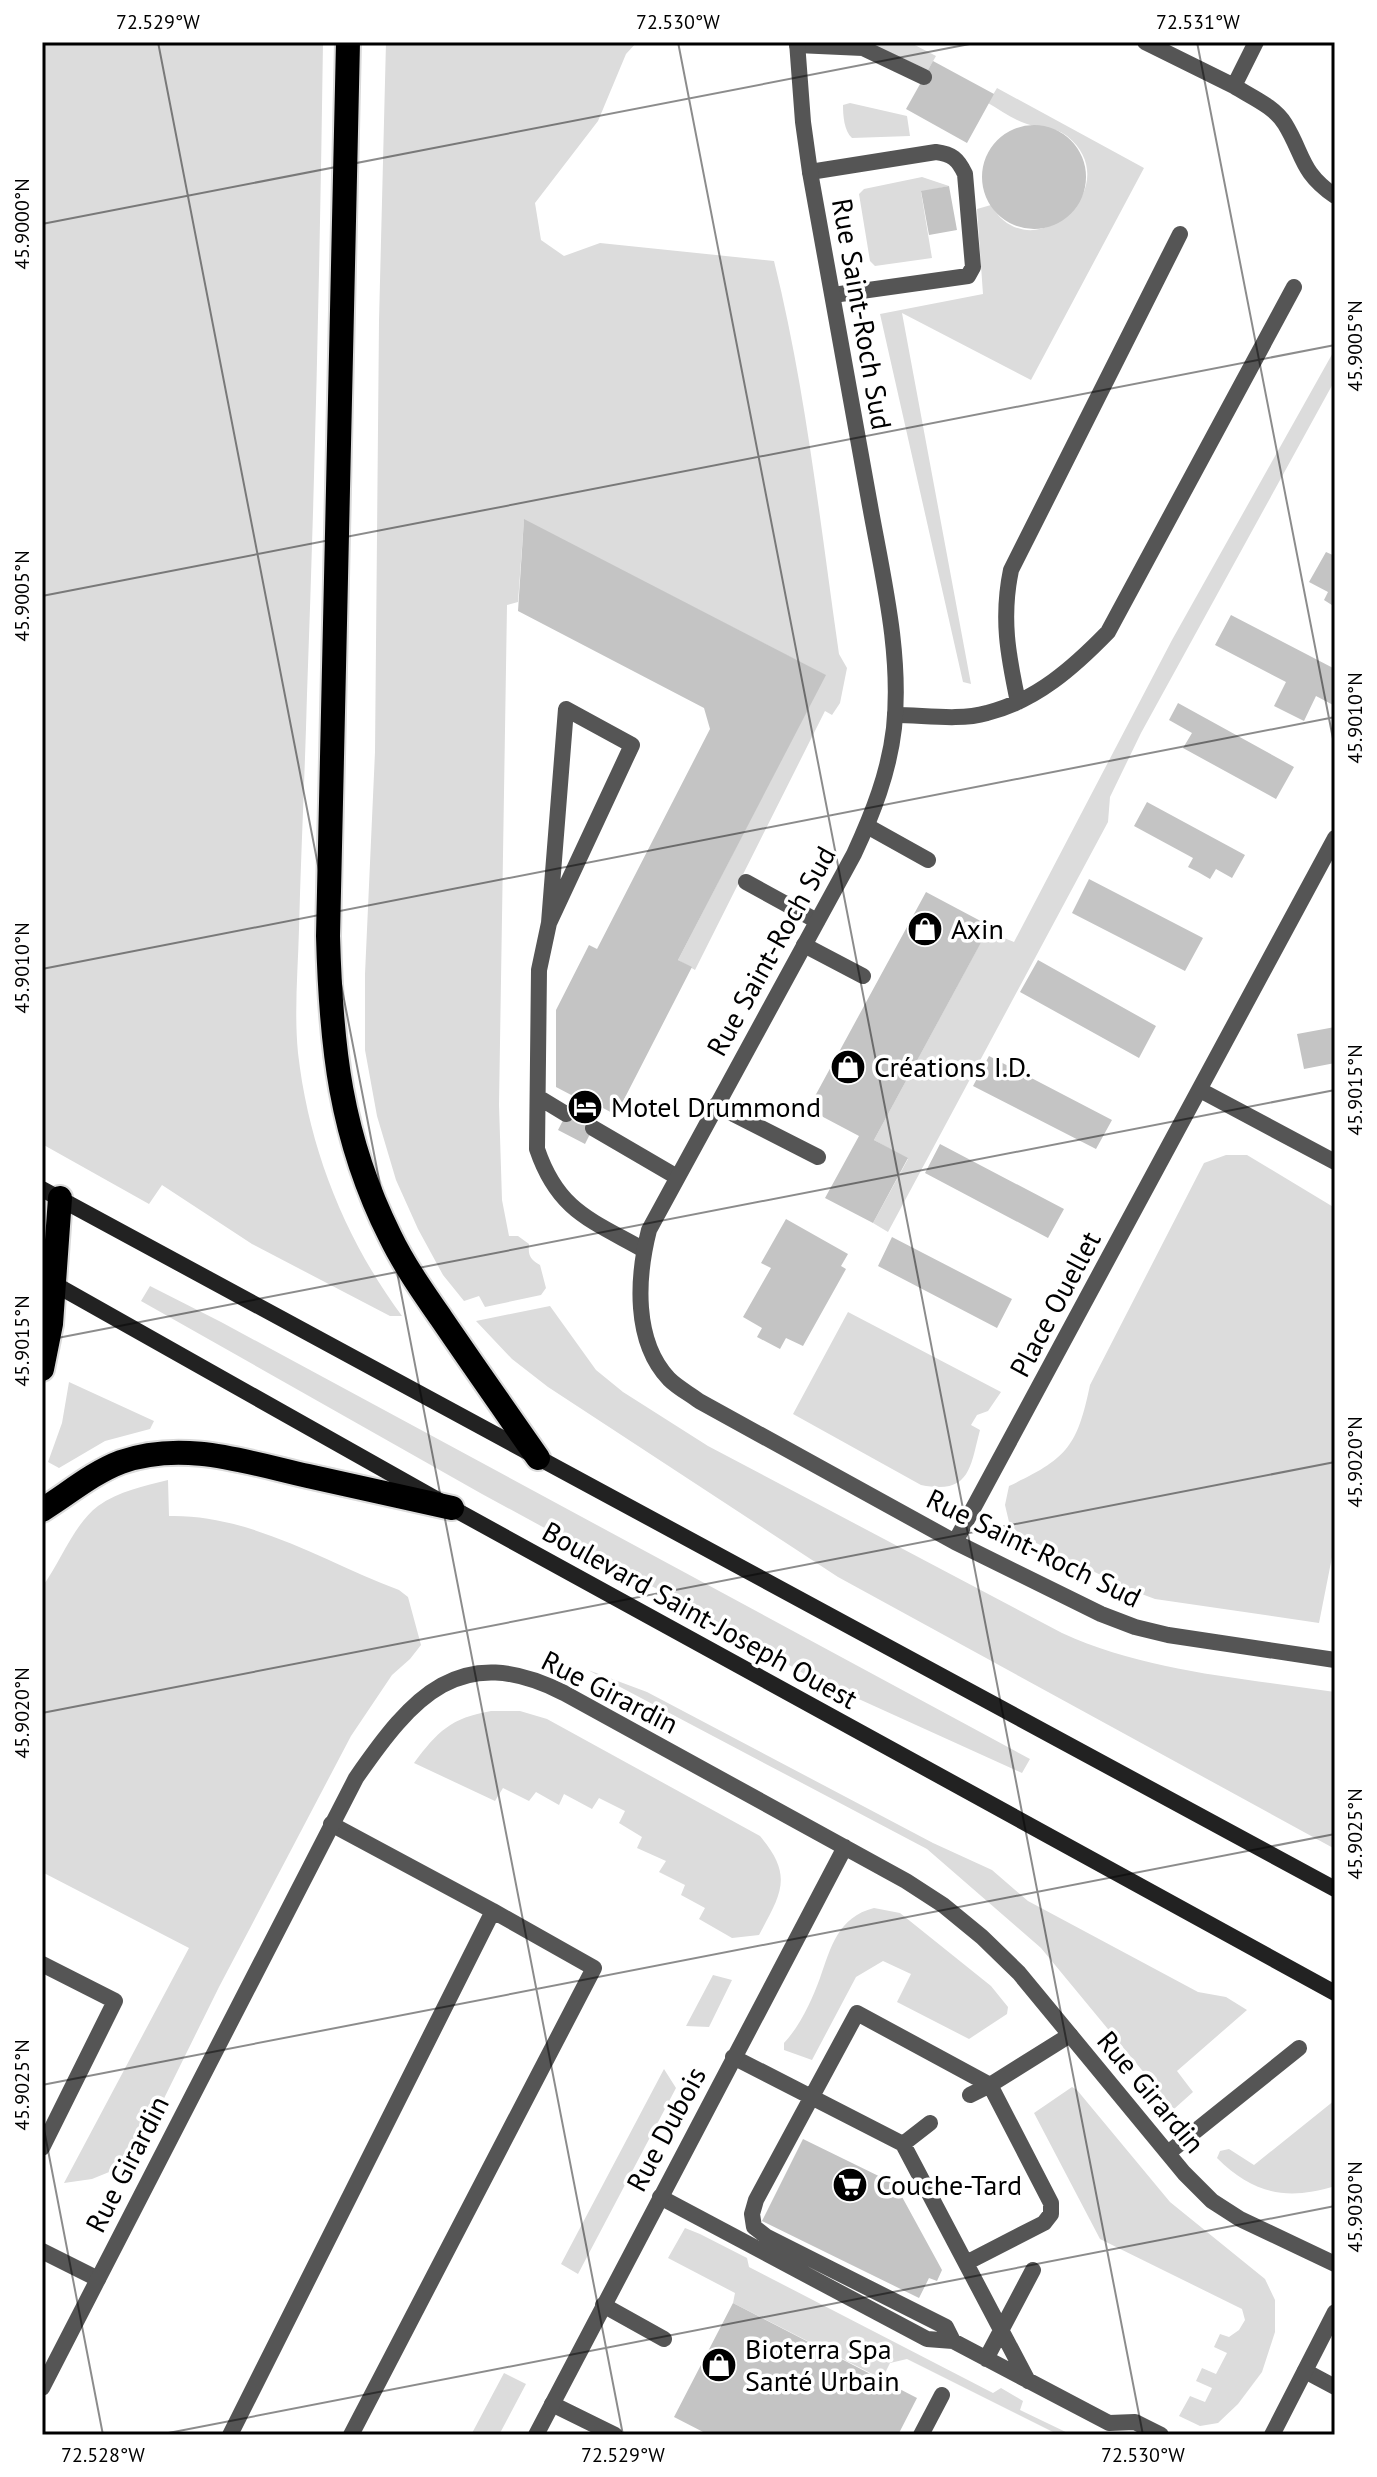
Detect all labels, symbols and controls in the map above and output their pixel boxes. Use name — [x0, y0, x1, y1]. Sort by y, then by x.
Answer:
text: 72.529°W — [116, 9, 200, 35]
text: 72.530°W — [636, 9, 720, 35]
text: 72.531°W — [1156, 9, 1240, 35]
text: 45.9000°N — [9, 178, 35, 270]
street label: Rue Saint-Roch Sud — [824, 195, 901, 432]
text: 45.9005°N — [1342, 300, 1368, 392]
text: 45.9005°N — [9, 550, 35, 642]
text: 45.9010°N — [1342, 672, 1368, 764]
street label: Rue Saint-Roch Sud — [698, 839, 844, 1062]
shop icon: Axin — [906, 910, 944, 948]
place label: Axin — [951, 910, 1004, 947]
text: 45.9010°N — [9, 922, 35, 1014]
text: 45.9015°N — [1342, 1044, 1368, 1136]
shop icon: Créations I.D. — [829, 1048, 867, 1086]
place label: Créations I.D. — [874, 1048, 1031, 1085]
hotel icon: Motel Drummond — [566, 1088, 604, 1126]
place label: Motel Drummond — [611, 1088, 821, 1125]
street label: Place Ouellet — [1001, 1224, 1109, 1383]
text: 45.9015°N — [9, 1295, 35, 1387]
text: 45.9020°N — [1342, 1416, 1368, 1508]
street label: Rue Saint-Roch Sud — [921, 1480, 1148, 1616]
street label: Boulevard Saint-Joseph Ouest — [536, 1512, 865, 1717]
street label: Rue Girardin — [536, 1641, 685, 1742]
text: 45.9020°N — [9, 1667, 35, 1759]
text: 45.9025°N — [1342, 1788, 1368, 1880]
street label: Rue Girardin — [1089, 2023, 1213, 2160]
text: 45.9025°N — [9, 2039, 35, 2131]
street label: Rue Dubois — [617, 2060, 714, 2197]
street label: Rue Girardin — [76, 2089, 177, 2238]
text: 45.9030°N — [1342, 2161, 1368, 2253]
supermarket icon: Couche-Tard — [831, 2166, 869, 2204]
place label: Couche-Tard — [876, 2166, 1022, 2203]
place label: Bioterra Spa Santé Urbain — [745, 2330, 900, 2399]
shop icon: Bioterra Spa Santé Urbain — [700, 2346, 738, 2384]
text: 72.528°W — [61, 2442, 145, 2468]
text: 72.529°W — [581, 2442, 665, 2468]
text: 72.530°W — [1101, 2442, 1185, 2468]

